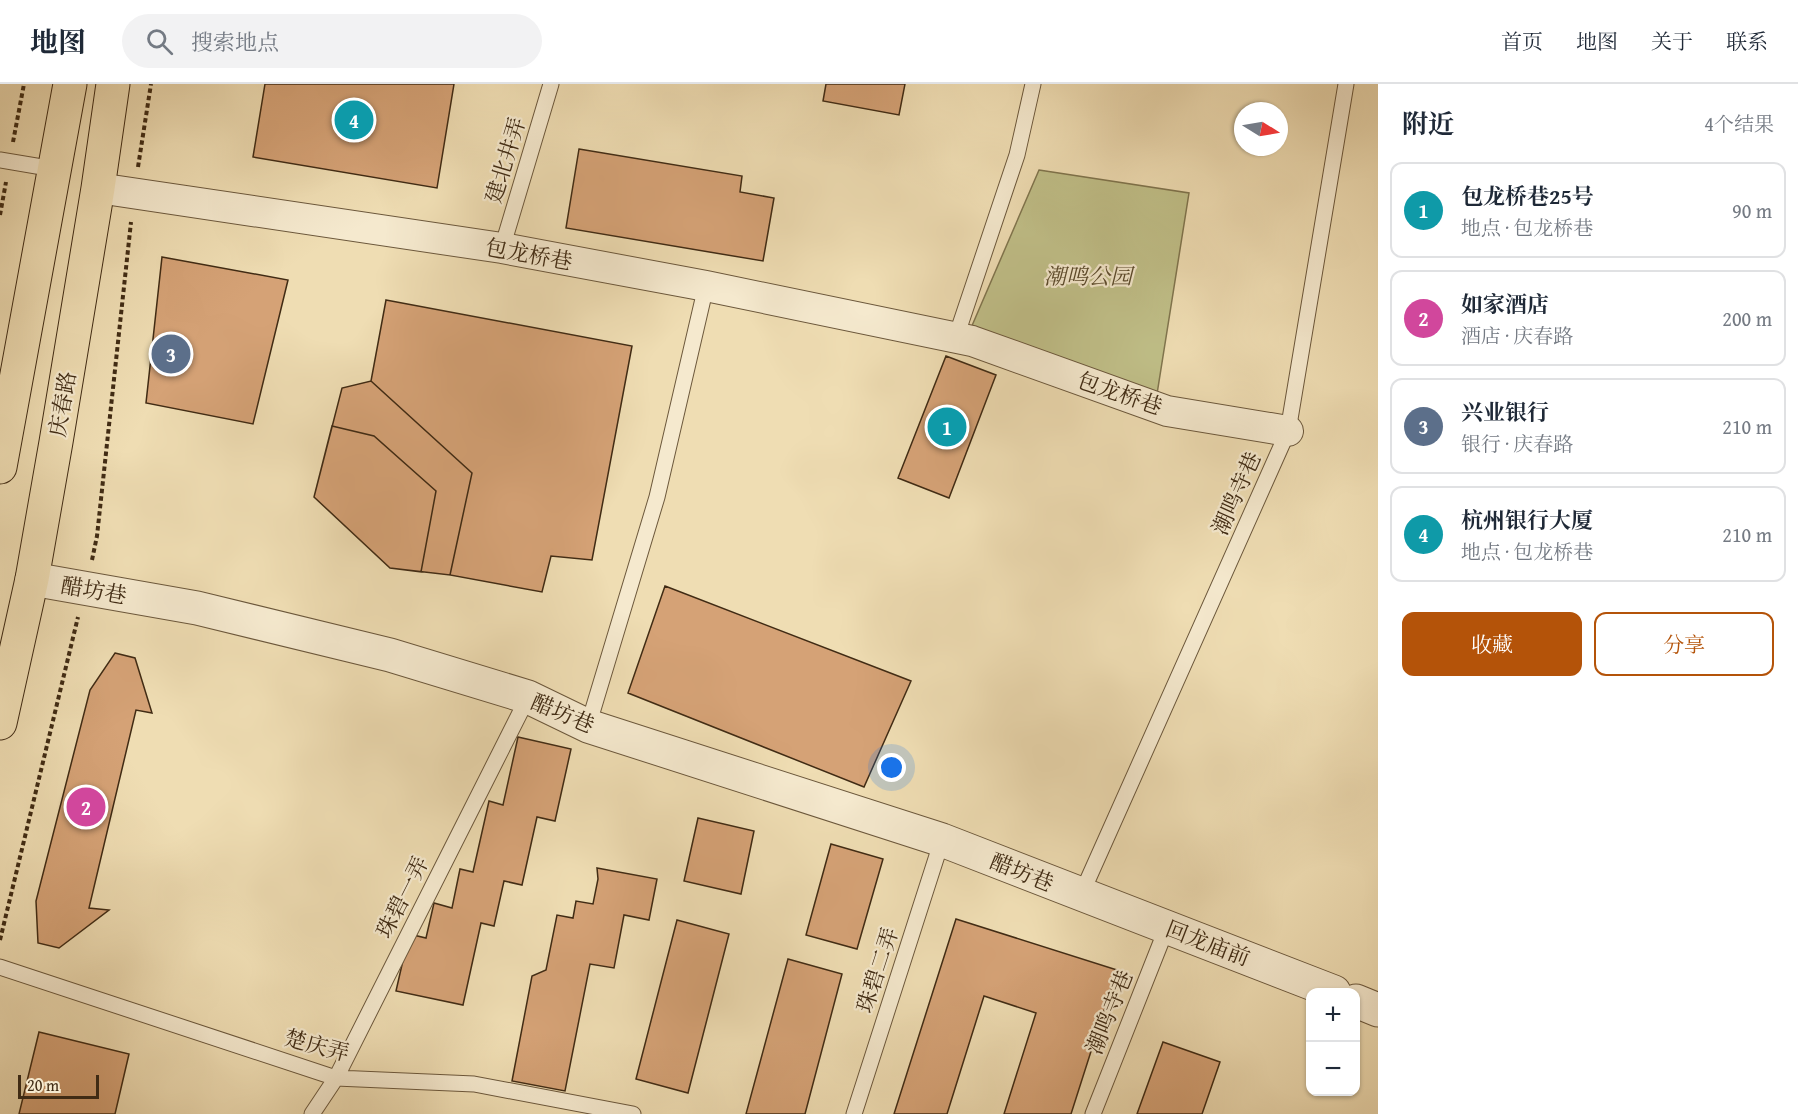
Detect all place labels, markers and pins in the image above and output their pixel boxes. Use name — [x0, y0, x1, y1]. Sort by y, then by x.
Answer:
pin: 4 — [334, 98, 374, 142]
pin: 3 — [152, 332, 190, 376]
pin: 1 — [928, 404, 966, 450]
pin: 2 — [66, 784, 106, 830]

